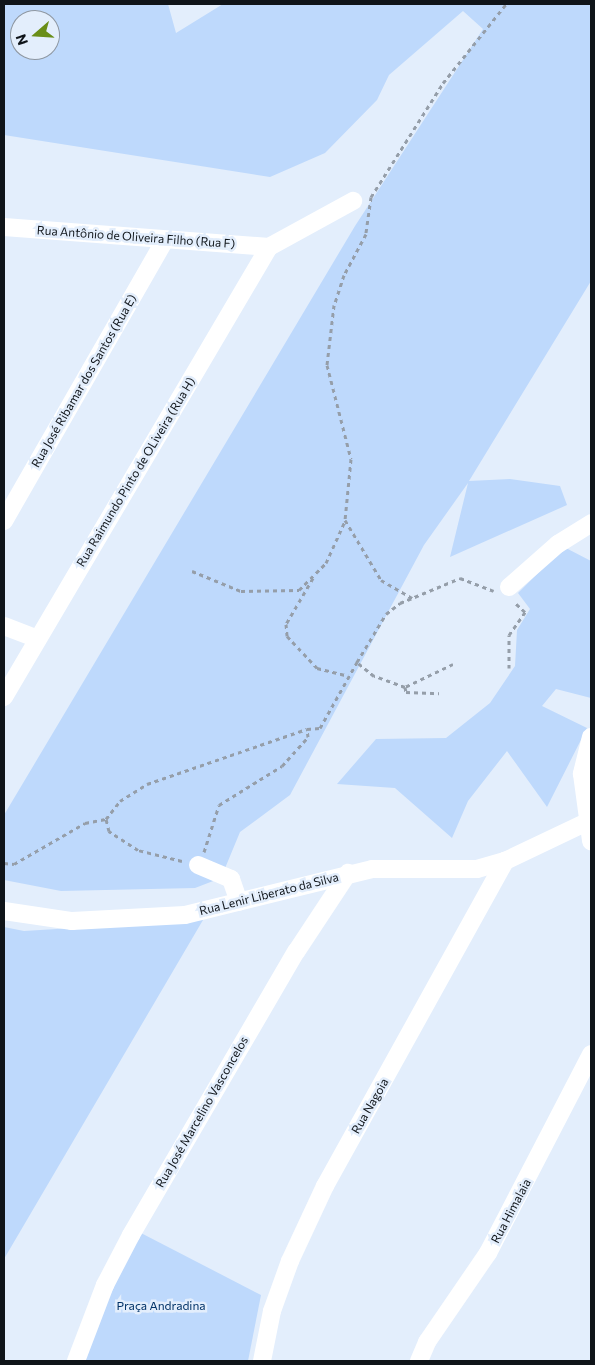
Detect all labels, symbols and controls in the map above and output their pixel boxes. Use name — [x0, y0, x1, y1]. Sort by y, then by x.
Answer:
north arrow — [10, 10, 60, 60]
text: N — [12, 32, 31, 47]
street label: Rua Antônio de Oliveira Filho (Rua F) — [36, 223, 236, 251]
street label: Rua José Ribamar dos Santos (Rua E) — [28, 292, 140, 470]
street label: Rua Raimundo Pinto de OLiveira (Rua H) — [74, 375, 198, 569]
street label: Rua Lenir Liberato da Silva — [198, 870, 340, 918]
street label: Rua José Marcelino Vasconcelos — [153, 1034, 251, 1190]
street label: Rua Nagoia — [348, 1076, 392, 1136]
street label: Rua Himalaia — [488, 1176, 534, 1246]
park label: Praça Andradina — [116, 1299, 206, 1313]

